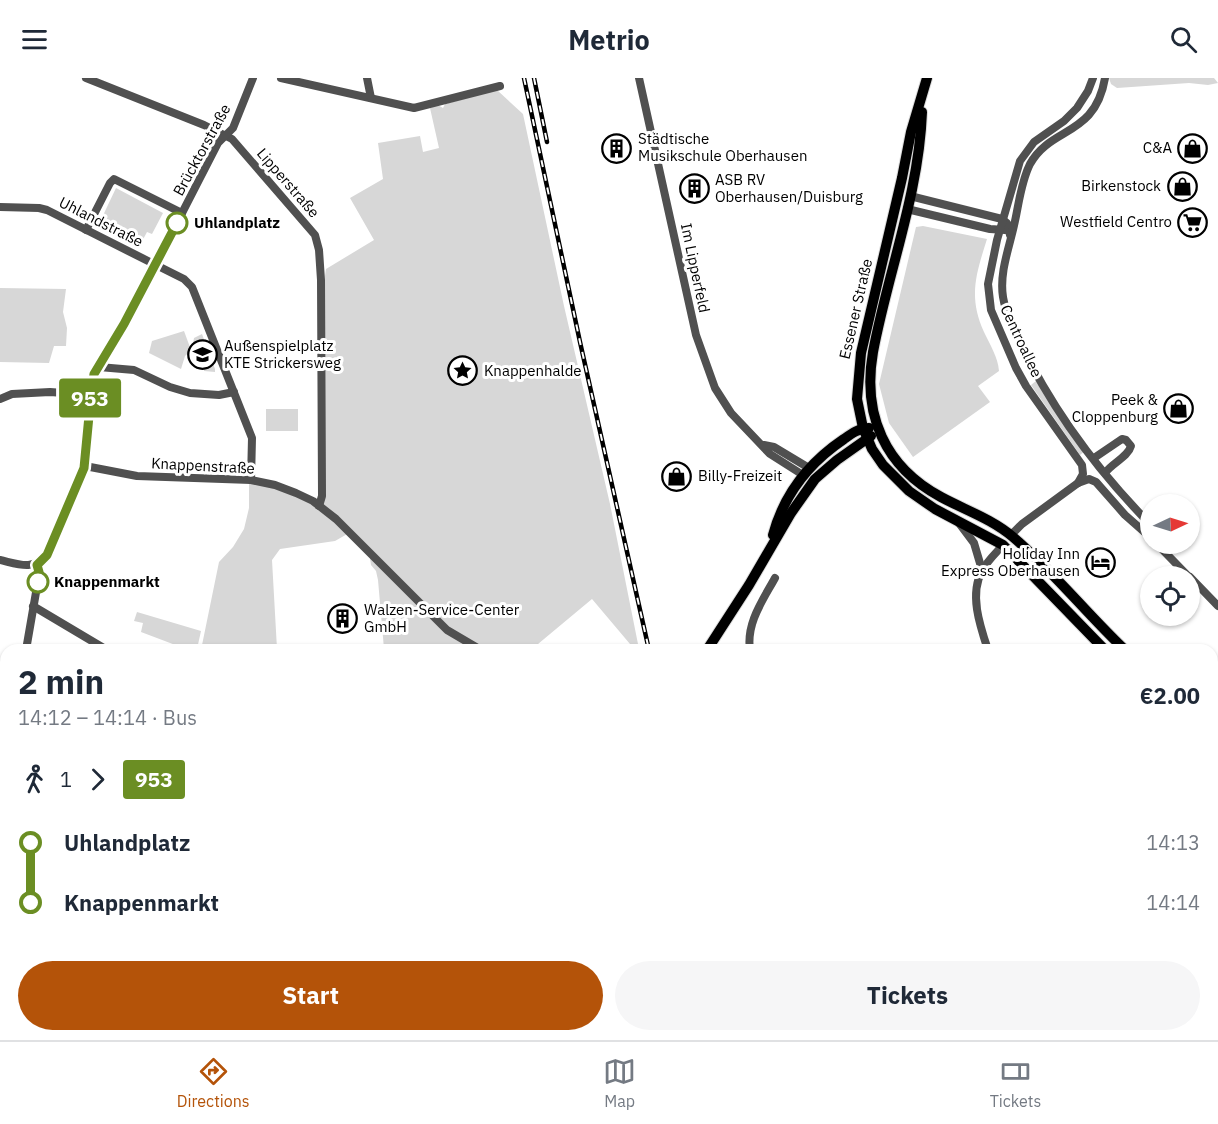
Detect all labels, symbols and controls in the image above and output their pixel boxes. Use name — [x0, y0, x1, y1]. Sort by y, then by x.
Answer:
text: Metrio — [568, 22, 650, 57]
icon: menu — [18, 23, 51, 56]
icon: search — [1167, 23, 1200, 56]
street label: Brücktorstraße — [169, 101, 235, 199]
place label: Städtische Musikschule Oberhausen — [638, 129, 807, 165]
building icon: Städtische Musikschule Oberhausen — [601, 132, 633, 164]
shop icon: C&A — [1177, 132, 1209, 164]
place label: C&A — [1143, 138, 1172, 157]
street label: Lipperstraße — [253, 144, 324, 221]
place label: ASB RV Oberhausen/Duisburg — [715, 170, 863, 206]
shop icon: Birkenstock — [1166, 170, 1198, 202]
building icon: ASB RV Oberhausen/Duisburg — [678, 173, 710, 205]
place label: Birkenstock — [1081, 176, 1161, 195]
street label: Uhlandstraße — [56, 192, 146, 251]
supermarket icon: Westfield Centro — [1177, 206, 1209, 238]
marker: Uhlandplatz — [166, 212, 188, 234]
place label: Westfield Centro — [1060, 212, 1172, 231]
place label: Uhlandplatz — [194, 213, 280, 232]
street label: Im Lipperfeld — [677, 221, 714, 314]
street label: Essener Straße — [835, 257, 876, 361]
street label: Centroallee — [996, 302, 1046, 380]
place label: Außenspielplatz KTE Strickersweg — [224, 336, 341, 372]
school or university icon: Außenspielplatz KTE Strickersweg — [187, 339, 219, 371]
place icon: Knappenhalde — [447, 355, 479, 387]
place label: Knappenhalde — [484, 361, 582, 380]
line badge: 953 — [56, 378, 124, 418]
text: 953 — [71, 384, 109, 412]
place label: Peek & Cloppenburg — [1072, 390, 1159, 426]
shop icon: Peek & Cloppenburg — [1163, 393, 1195, 425]
street label: Knappenstraße — [151, 453, 255, 478]
shop icon: Billy-Freizeit — [661, 460, 693, 492]
place label: Billy-Freizeit — [698, 466, 782, 485]
north arrow — [1140, 494, 1200, 554]
map controls — [1140, 494, 1200, 626]
place label: Holiday Inn Express Oberhausen — [941, 544, 1080, 580]
hotel icon: Holiday Inn Express Oberhausen — [1085, 547, 1117, 579]
button: locate — [1140, 566, 1200, 626]
marker: Knappenmarkt — [27, 571, 49, 593]
place label: Knappenmarkt — [54, 572, 160, 591]
place label: Walzen-Service-Center GmbH — [364, 600, 520, 636]
building icon: Walzen-Service-Center GmbH — [327, 603, 359, 635]
text: 2 min — [18, 660, 104, 703]
text: €2.00 — [1140, 681, 1200, 710]
text: 14:12 – 14:14 · Bus — [18, 704, 197, 731]
icon: walk — [18, 763, 51, 796]
icon: forward — [81, 763, 114, 796]
text: 953 — [135, 765, 173, 793]
text: 1 — [60, 766, 72, 793]
text: Uhlandplatz — [64, 828, 190, 857]
text: 14:13 — [1146, 829, 1200, 856]
text: Knappenmarkt — [64, 888, 219, 917]
text: 14:14 — [1146, 889, 1200, 916]
button: Start — [18, 961, 603, 1030]
button: Tickets — [615, 961, 1200, 1030]
tab: Directions — [177, 1055, 250, 1111]
tab: Map — [603, 1055, 636, 1111]
tab: Tickets — [990, 1055, 1041, 1111]

